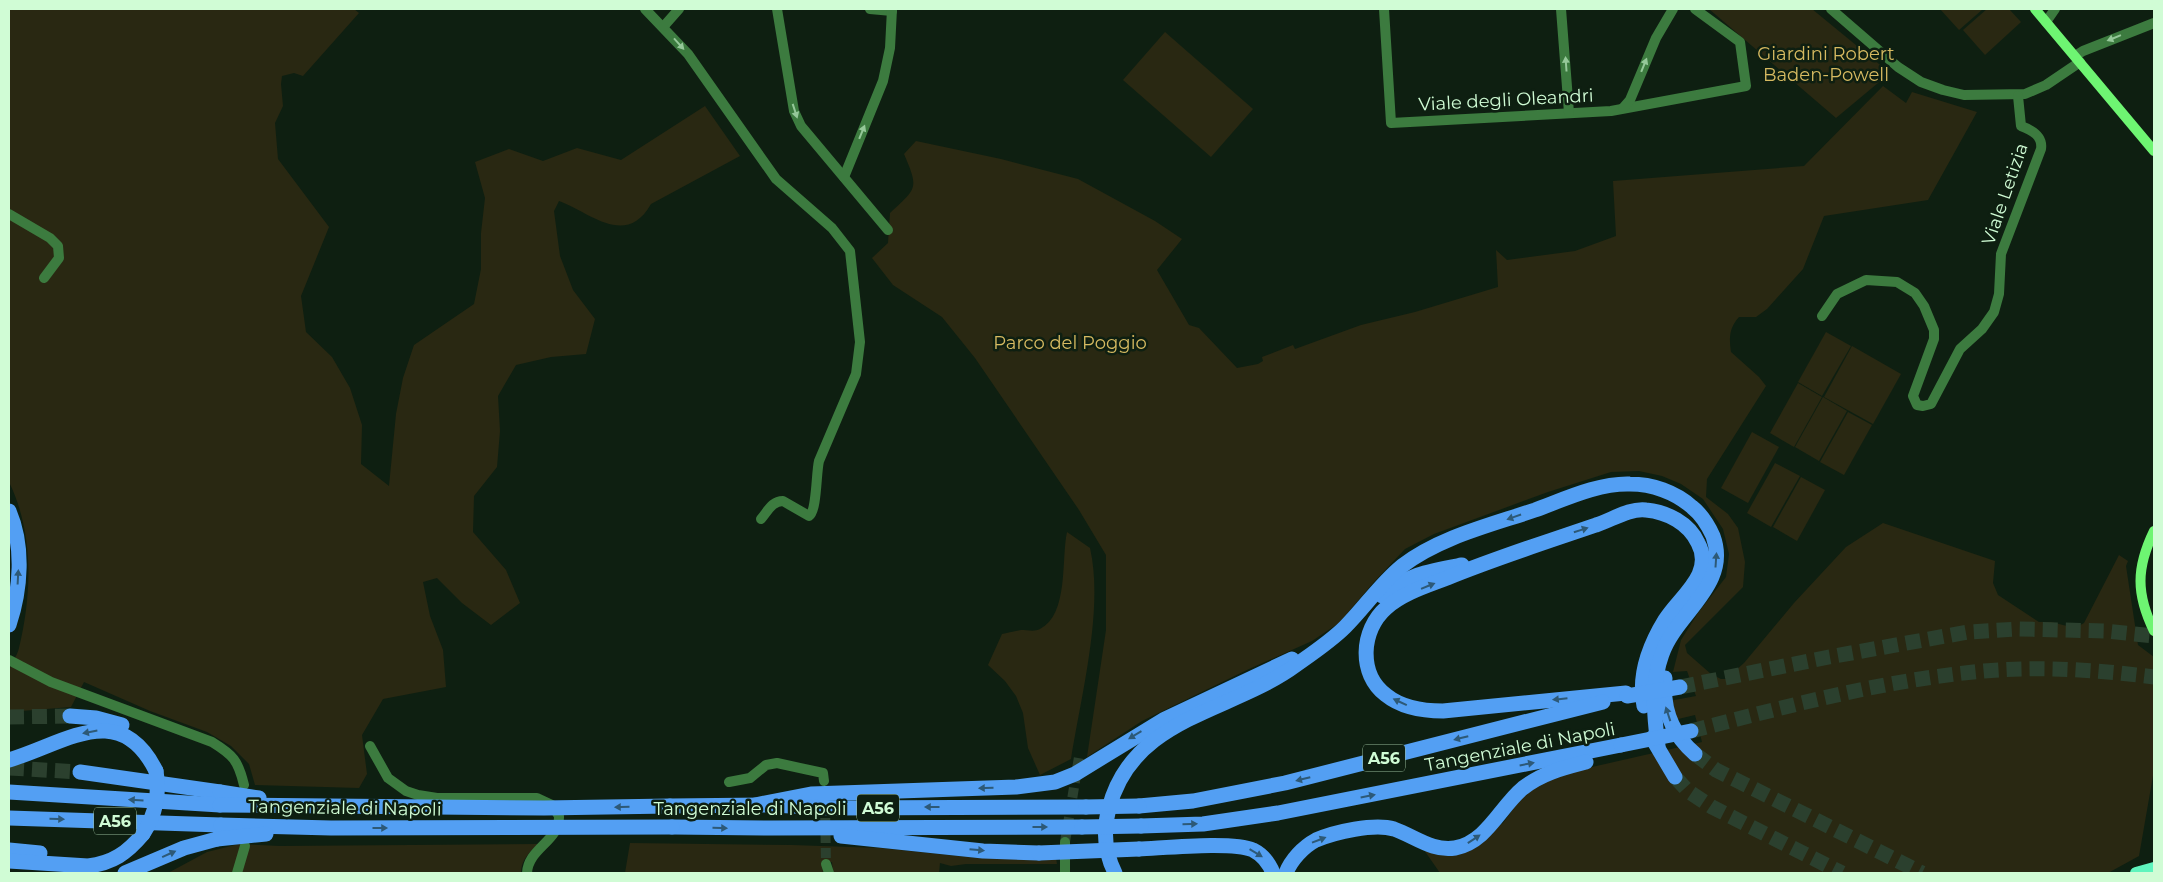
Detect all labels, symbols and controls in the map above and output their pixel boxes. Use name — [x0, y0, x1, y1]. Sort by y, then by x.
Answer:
one-way arrow — [2107, 35, 2121, 43]
one-way arrow — [673, 37, 685, 49]
park label: Giardini Robert Baden-Powell — [1757, 43, 1895, 86]
one-way arrow — [1561, 56, 1569, 72]
one-way arrow — [1641, 58, 1649, 72]
street label: Viale degli Oleandri — [1418, 84, 1594, 116]
one-way arrow — [792, 104, 800, 119]
one-way arrow — [859, 125, 867, 139]
street label: Viale Letizia — [1977, 140, 2033, 248]
park label: Parco del Poggio — [993, 332, 1147, 354]
one-way arrow — [1506, 513, 1521, 521]
one-way arrow — [1574, 526, 1589, 534]
one-way arrow — [1712, 552, 1720, 568]
one-way arrow — [14, 569, 22, 585]
one-way arrow — [1421, 581, 1435, 589]
one-way arrow — [1552, 695, 1568, 703]
one-way arrow — [1393, 698, 1407, 706]
one-way arrow — [1664, 707, 1672, 722]
street label: Tangenziale di Napoli — [1423, 718, 1617, 776]
one-way arrow — [83, 728, 98, 736]
one-way arrow — [1129, 731, 1142, 740]
one-way arrow — [1453, 734, 1468, 742]
road number: A56 — [1363, 744, 1405, 771]
one-way arrow — [1519, 760, 1535, 768]
one-way arrow — [1296, 775, 1311, 783]
one-way arrow — [978, 784, 994, 792]
one-way arrow — [1360, 792, 1376, 800]
road number: A56 — [857, 794, 899, 821]
one-way arrow — [128, 795, 144, 803]
street label: Tangenziale di Napoli — [248, 795, 442, 821]
street label: Tangenziale di Napoli — [653, 798, 847, 820]
one-way arrow — [613, 803, 629, 811]
one-way arrow — [924, 804, 940, 812]
road number: A56 — [94, 808, 136, 834]
one-way arrow — [50, 815, 66, 823]
one-way arrow — [1182, 820, 1198, 828]
one-way arrow — [1033, 823, 1049, 831]
one-way arrow — [372, 824, 388, 832]
one-way arrow — [713, 824, 729, 832]
one-way arrow — [1467, 834, 1480, 844]
one-way arrow — [1312, 836, 1327, 844]
one-way arrow — [970, 846, 986, 854]
one-way arrow — [1249, 849, 1262, 858]
one-way arrow — [162, 850, 176, 858]

